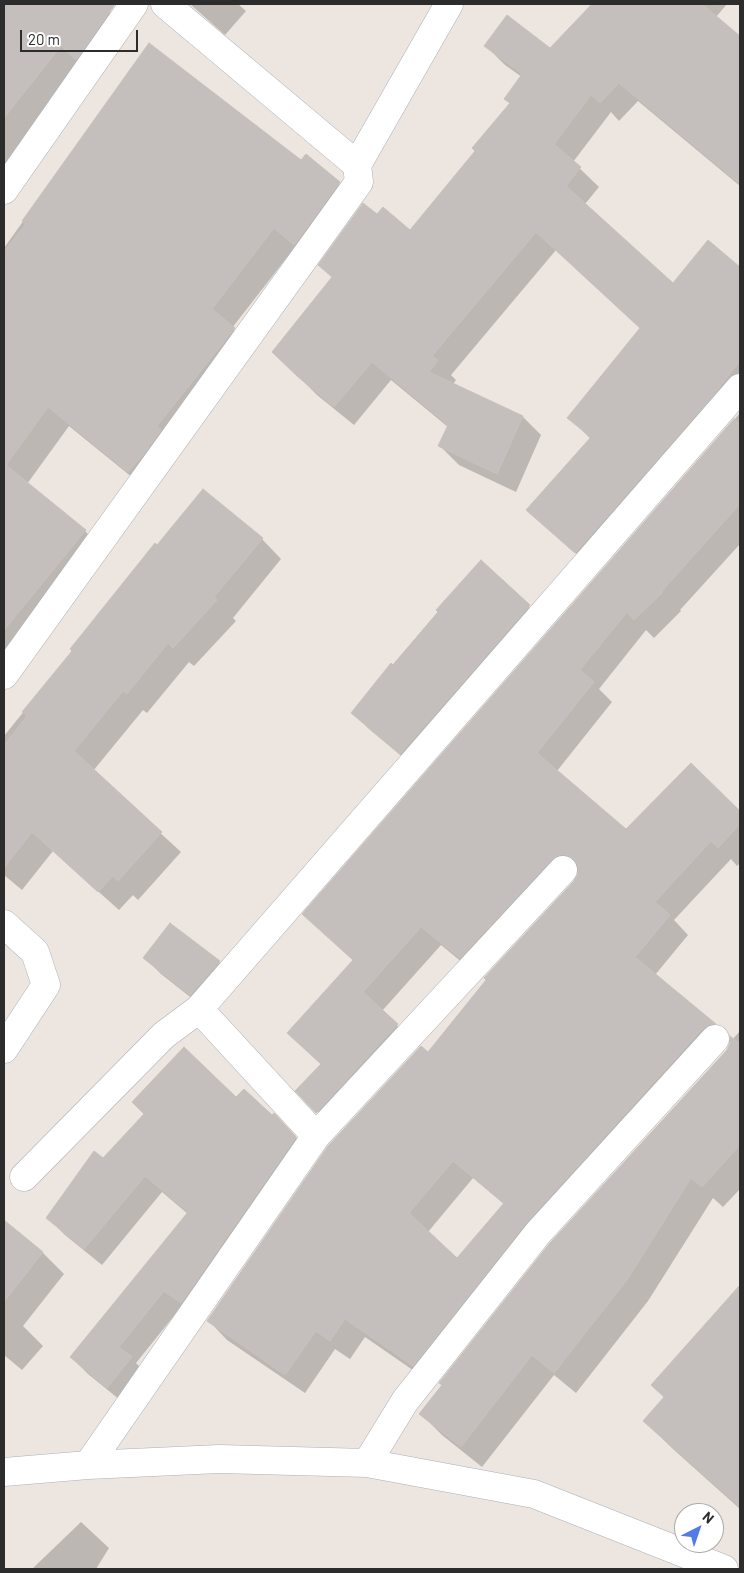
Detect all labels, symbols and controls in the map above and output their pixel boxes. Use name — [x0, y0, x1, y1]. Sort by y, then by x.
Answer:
scale bar — [22, 20, 140, 52]
text: 20 m — [28, 30, 60, 48]
north arrow — [674, 1503, 724, 1553]
text: N — [699, 1508, 718, 1527]

